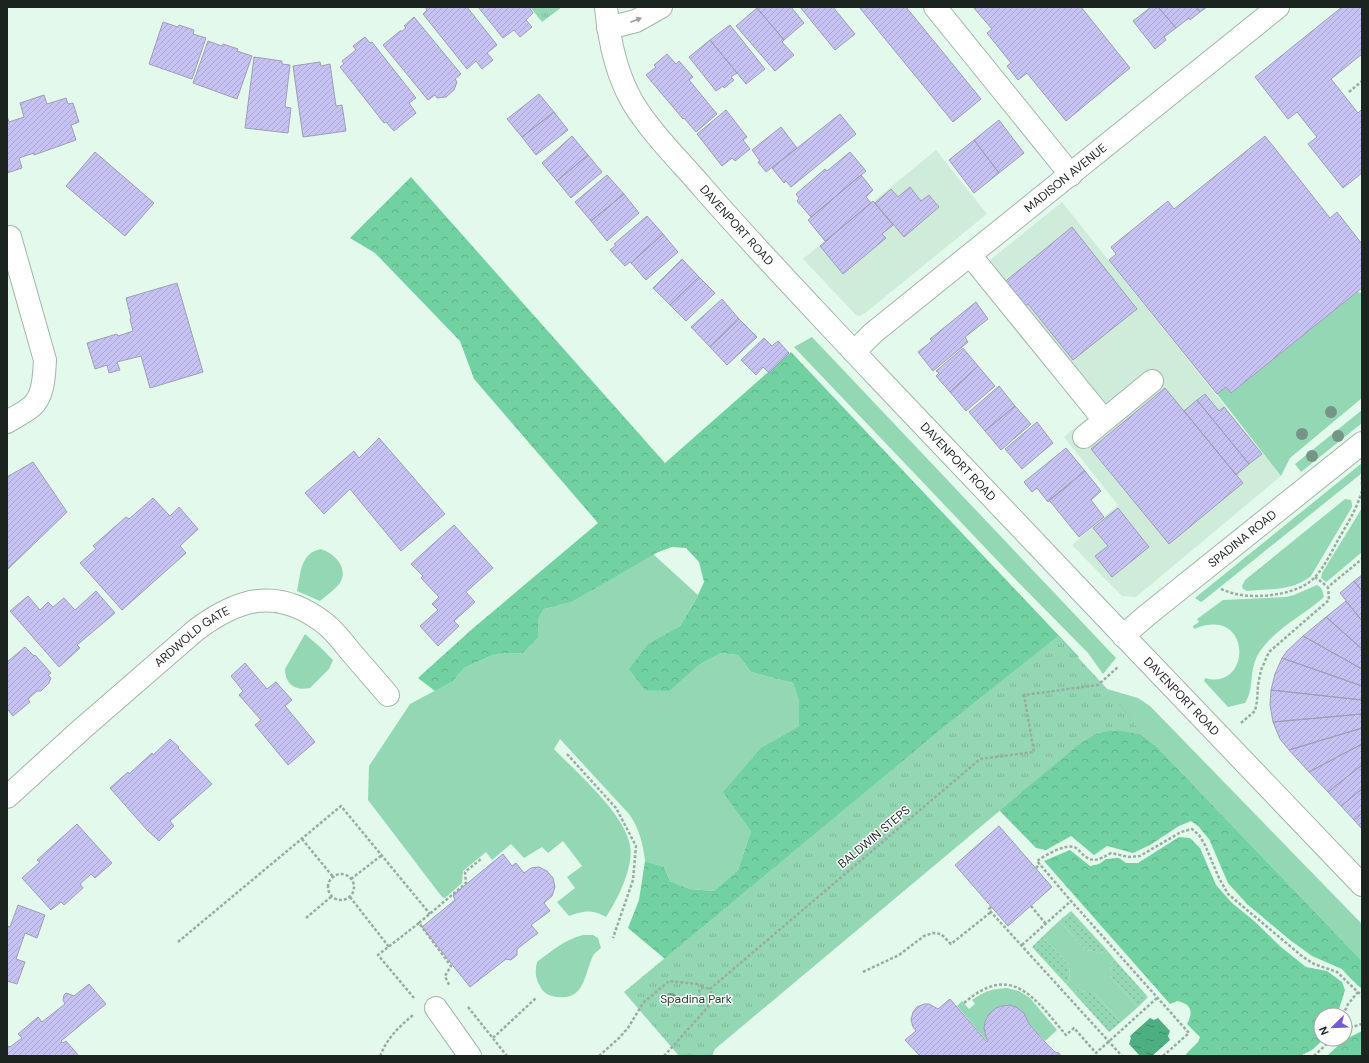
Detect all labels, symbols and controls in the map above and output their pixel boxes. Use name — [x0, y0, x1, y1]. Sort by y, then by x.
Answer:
one-way arrow — [630, 17, 642, 23]
street label: MADISON AVENUE — [1021, 140, 1110, 216]
street label: DAVENPORT ROAD — [696, 182, 777, 269]
street label: DAVENPORT ROAD — [917, 419, 999, 505]
street label: SPADINA ROAD — [1205, 506, 1280, 571]
street label: ARDWOLD GATE — [151, 603, 232, 671]
street label: DAVENPORT ROAD — [1140, 654, 1223, 739]
street label: BALDWIN STEPS — [835, 802, 913, 872]
park label: Spadina Park — [660, 991, 732, 1007]
north arrow — [1313, 1007, 1353, 1047]
text: N — [1316, 1024, 1332, 1037]

